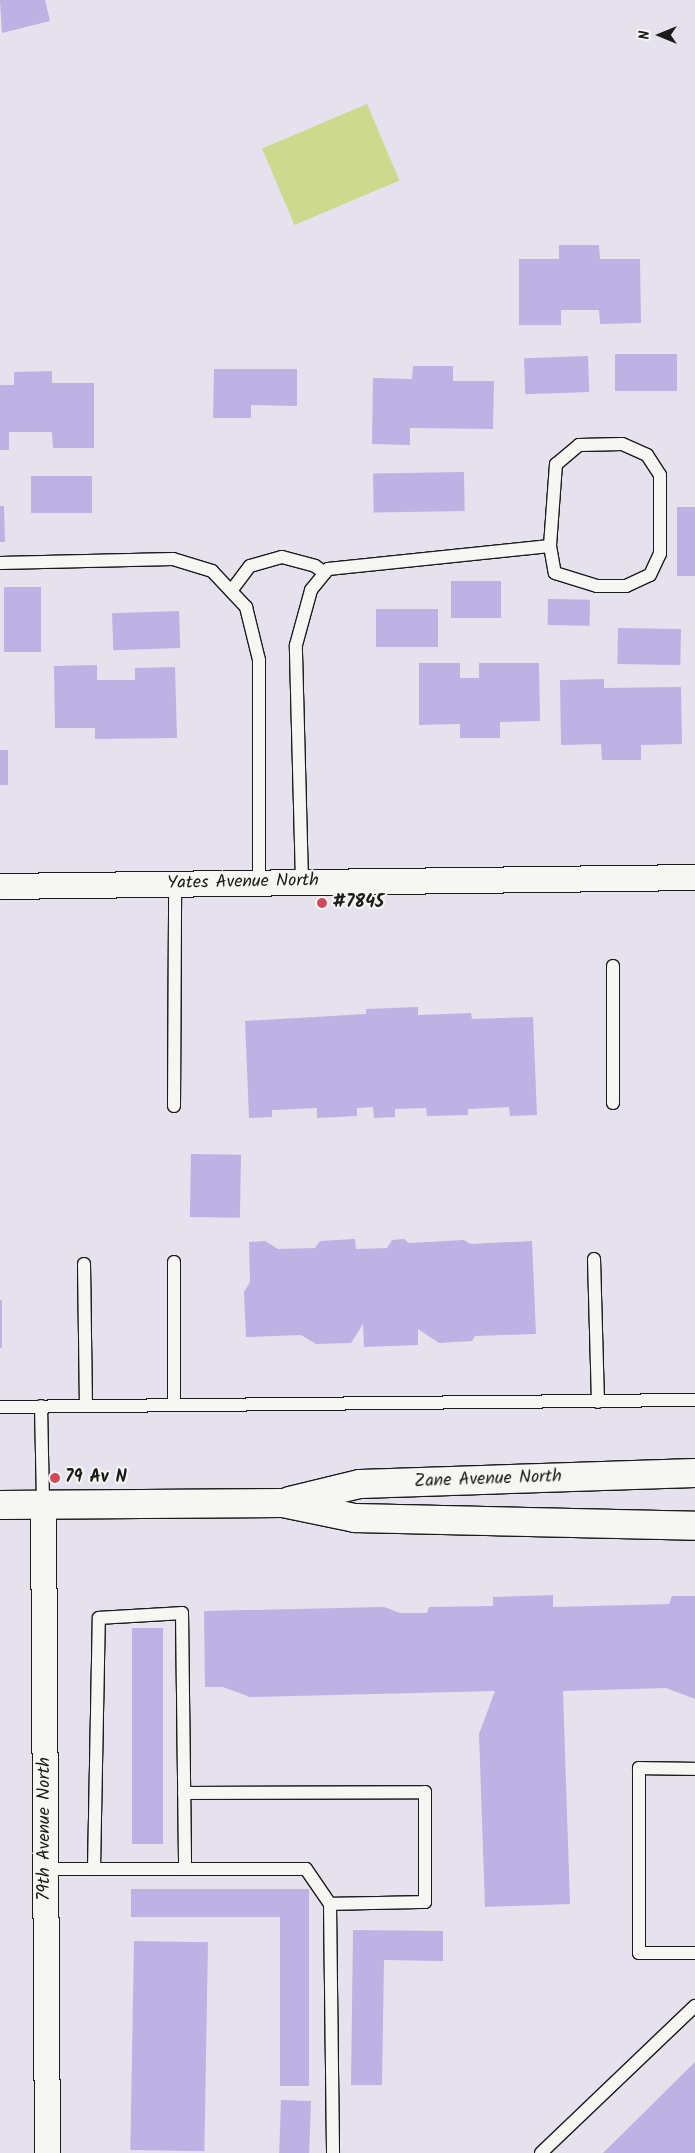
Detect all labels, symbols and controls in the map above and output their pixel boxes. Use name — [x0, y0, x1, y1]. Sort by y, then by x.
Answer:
north arrow — [635, 10, 685, 60]
text: N — [634, 31, 656, 39]
street label: Yates Avenue North — [167, 871, 319, 895]
place label: #7845 — [332, 892, 384, 914]
marker: #7845 — [316, 897, 328, 909]
place label: 79 Av N — [65, 1467, 127, 1489]
street label: Zane Avenue North — [414, 1467, 562, 1493]
marker: 79 Av N — [49, 1472, 61, 1484]
street label: 79th Avenue North — [34, 1757, 56, 1901]

